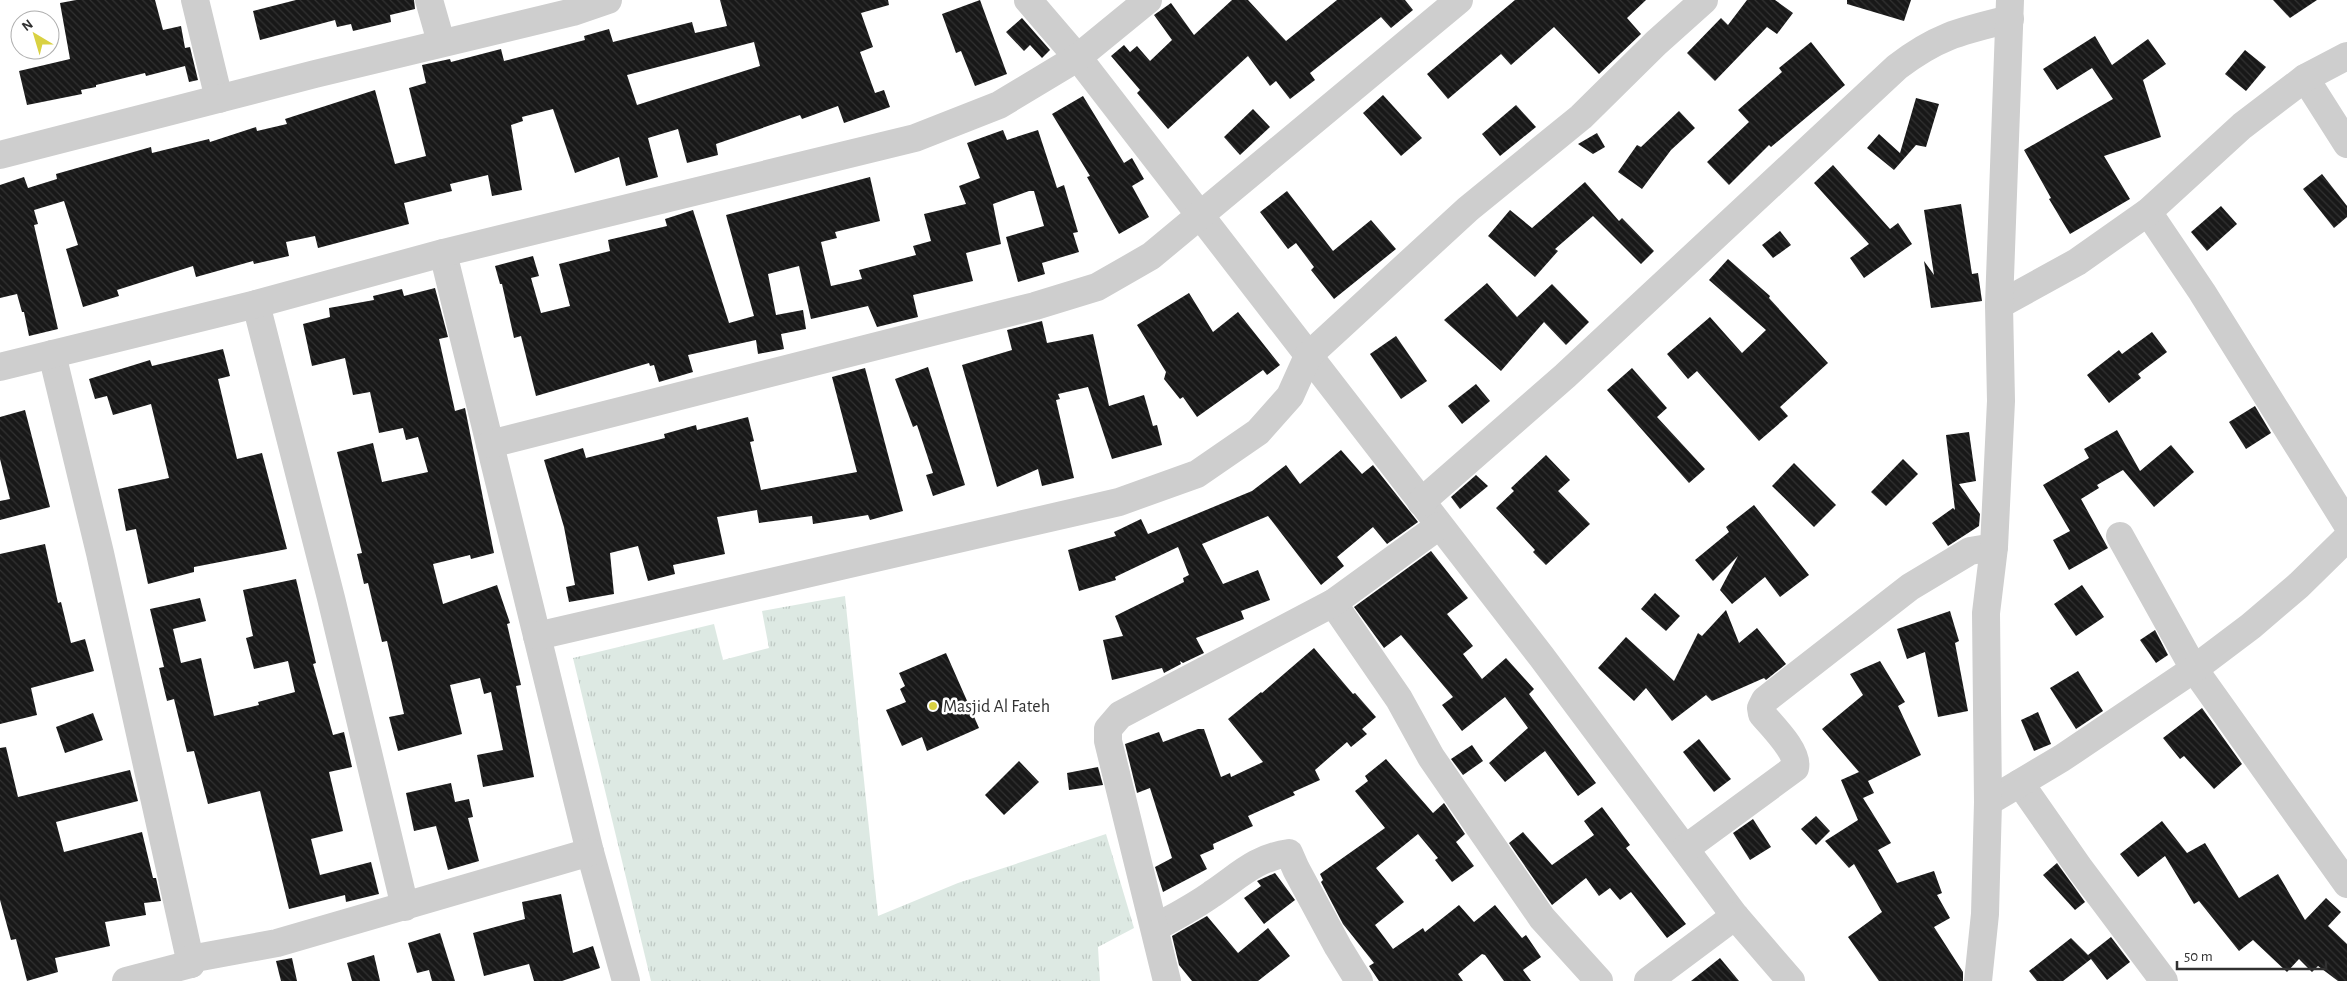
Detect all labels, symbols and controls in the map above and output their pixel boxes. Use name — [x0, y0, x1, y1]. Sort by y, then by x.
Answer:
north arrow — [10, 10, 60, 60]
text: N — [19, 17, 36, 34]
place label: Masjid Al Fateh — [943, 698, 1050, 716]
marker: Masjid Al Fateh — [927, 700, 939, 712]
scale bar — [2177, 938, 2326, 970]
text: 50 m — [2184, 949, 2213, 964]

